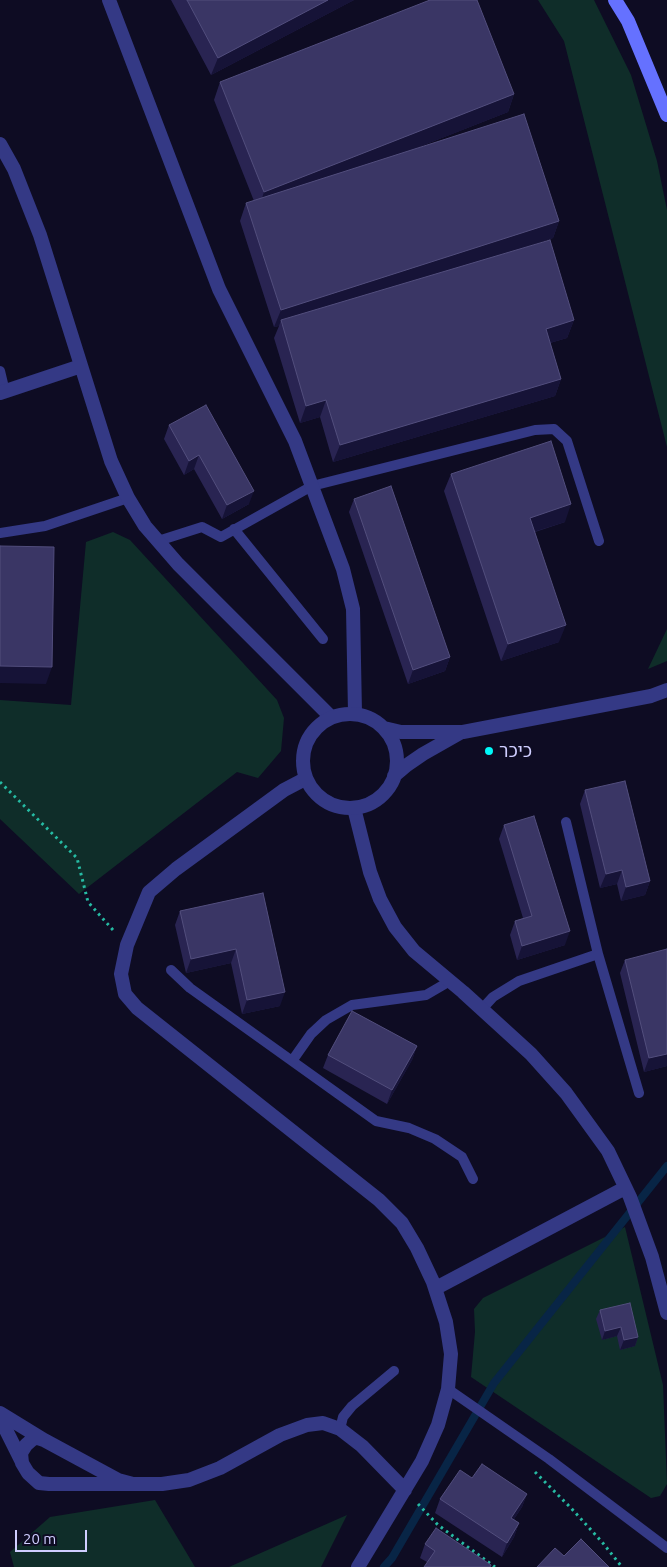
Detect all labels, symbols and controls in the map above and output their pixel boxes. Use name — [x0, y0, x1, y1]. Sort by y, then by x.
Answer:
place label: כיכר — [499, 740, 532, 762]
marker: כיכר — [483, 745, 495, 757]
scale bar — [18, 1520, 90, 1552]
text: 20 m — [23, 1530, 56, 1547]

